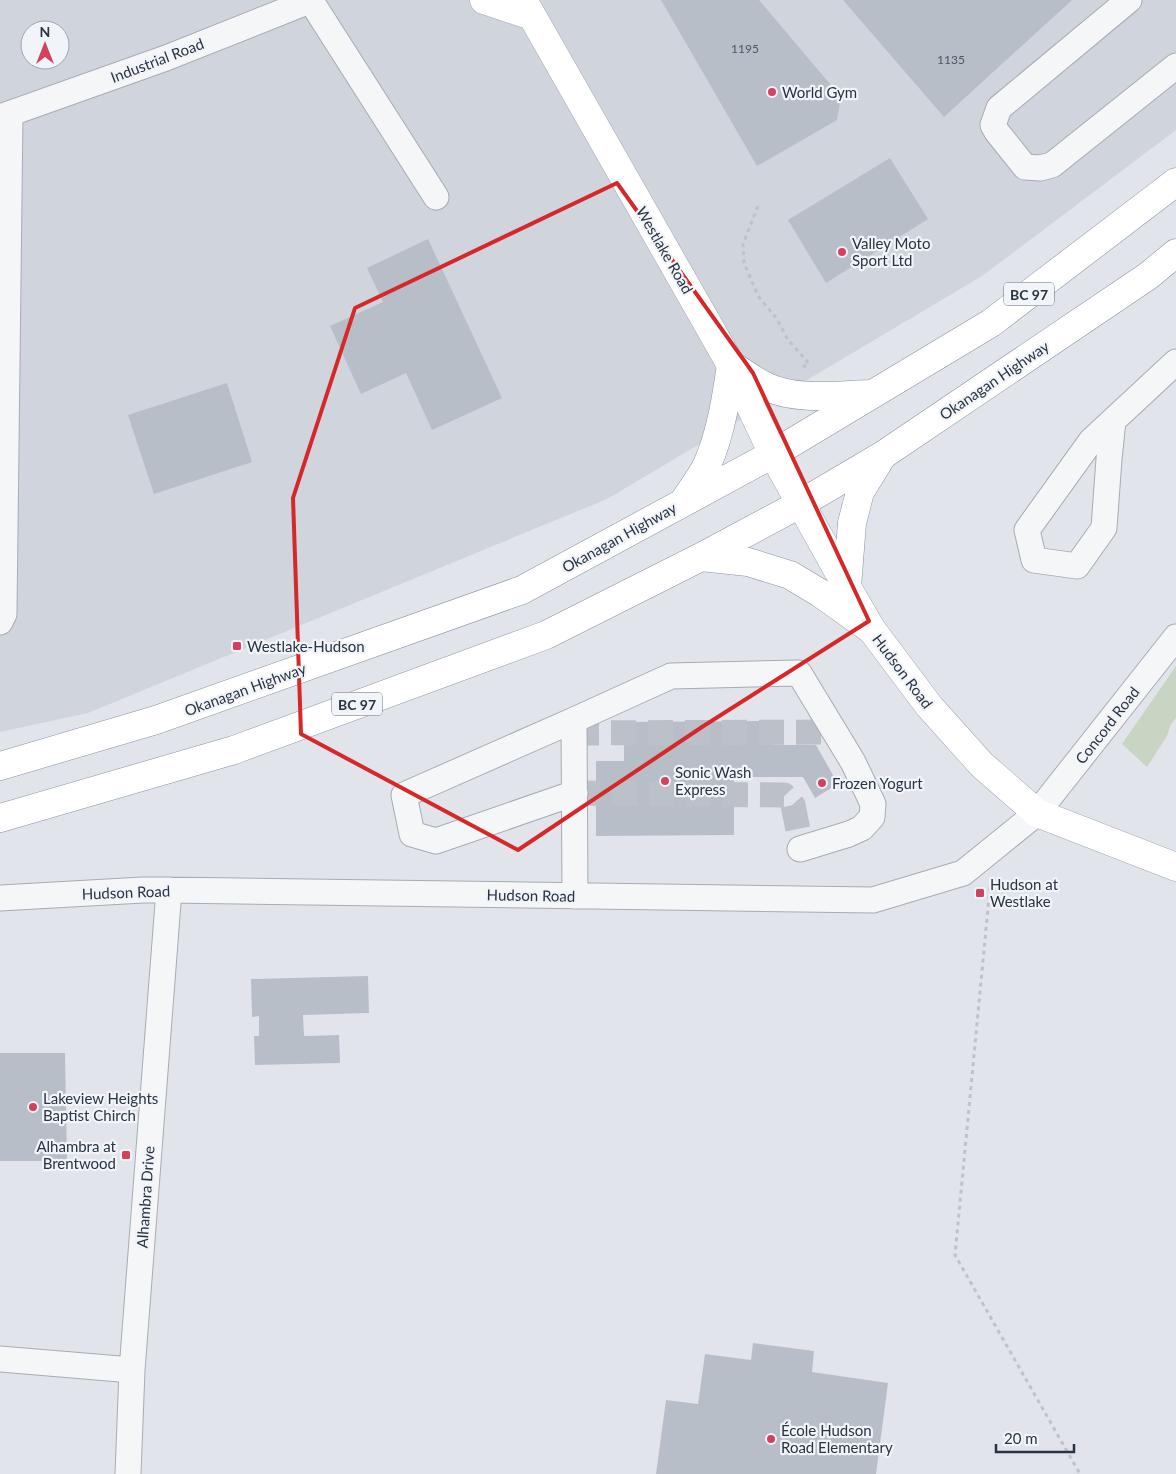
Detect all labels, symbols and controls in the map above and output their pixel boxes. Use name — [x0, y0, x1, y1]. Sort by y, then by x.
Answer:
north arrow — [20, 20, 70, 70]
text: N — [40, 23, 50, 40]
street label: Industrial Road — [108, 34, 206, 86]
house number: 1195 — [731, 41, 759, 56]
house number: 1135 — [937, 52, 965, 67]
place label: World Gym — [782, 83, 857, 101]
marker: World Gym — [766, 86, 778, 98]
street label: Westlake Road — [633, 203, 697, 297]
place label: Valley Moto Sport Ltd — [852, 234, 930, 269]
marker: Valley Moto Sport Ltd — [836, 246, 848, 258]
road number: BC 97 — [1004, 282, 1054, 306]
street label: Okanagan Highway — [936, 337, 1052, 423]
street label: Okanagan Highway — [559, 498, 680, 576]
street label: Hudson Road — [869, 630, 937, 712]
place label: Westlake-Hudson — [247, 637, 365, 655]
marker: Westlake-Hudson — [231, 640, 243, 652]
street label: Okanagan Highway — [182, 659, 308, 719]
street label: Concord Road — [1071, 683, 1143, 767]
road number: BC 97 — [332, 692, 382, 716]
place label: Sonic Wash Express — [675, 763, 751, 798]
place label: Frozen Yogurt — [832, 774, 923, 792]
marker: Sonic Wash Express — [659, 775, 671, 787]
marker: Frozen Yogurt — [816, 777, 828, 789]
place label: Hudson at Westlake — [990, 875, 1059, 910]
street label: Hudson Road — [81, 881, 171, 903]
street label: Hudson Road — [487, 885, 575, 905]
marker: Hudson at Westlake — [974, 887, 986, 899]
place label: Lakeview Heights Baptist Chirch — [43, 1089, 158, 1124]
marker: Lakeview Heights Baptist Chirch — [27, 1101, 39, 1113]
place label: Alhambra at Brentwood — [36, 1137, 117, 1172]
street label: Alhambra Drive — [132, 1145, 158, 1249]
marker: Alhambra at Brentwood — [120, 1149, 132, 1161]
place label: École Hudson Road Elementary — [781, 1421, 893, 1456]
scale bar — [996, 1422, 1074, 1454]
text: 20 m — [1004, 1429, 1038, 1447]
marker: École Hudson Road Elementary — [765, 1433, 777, 1445]

